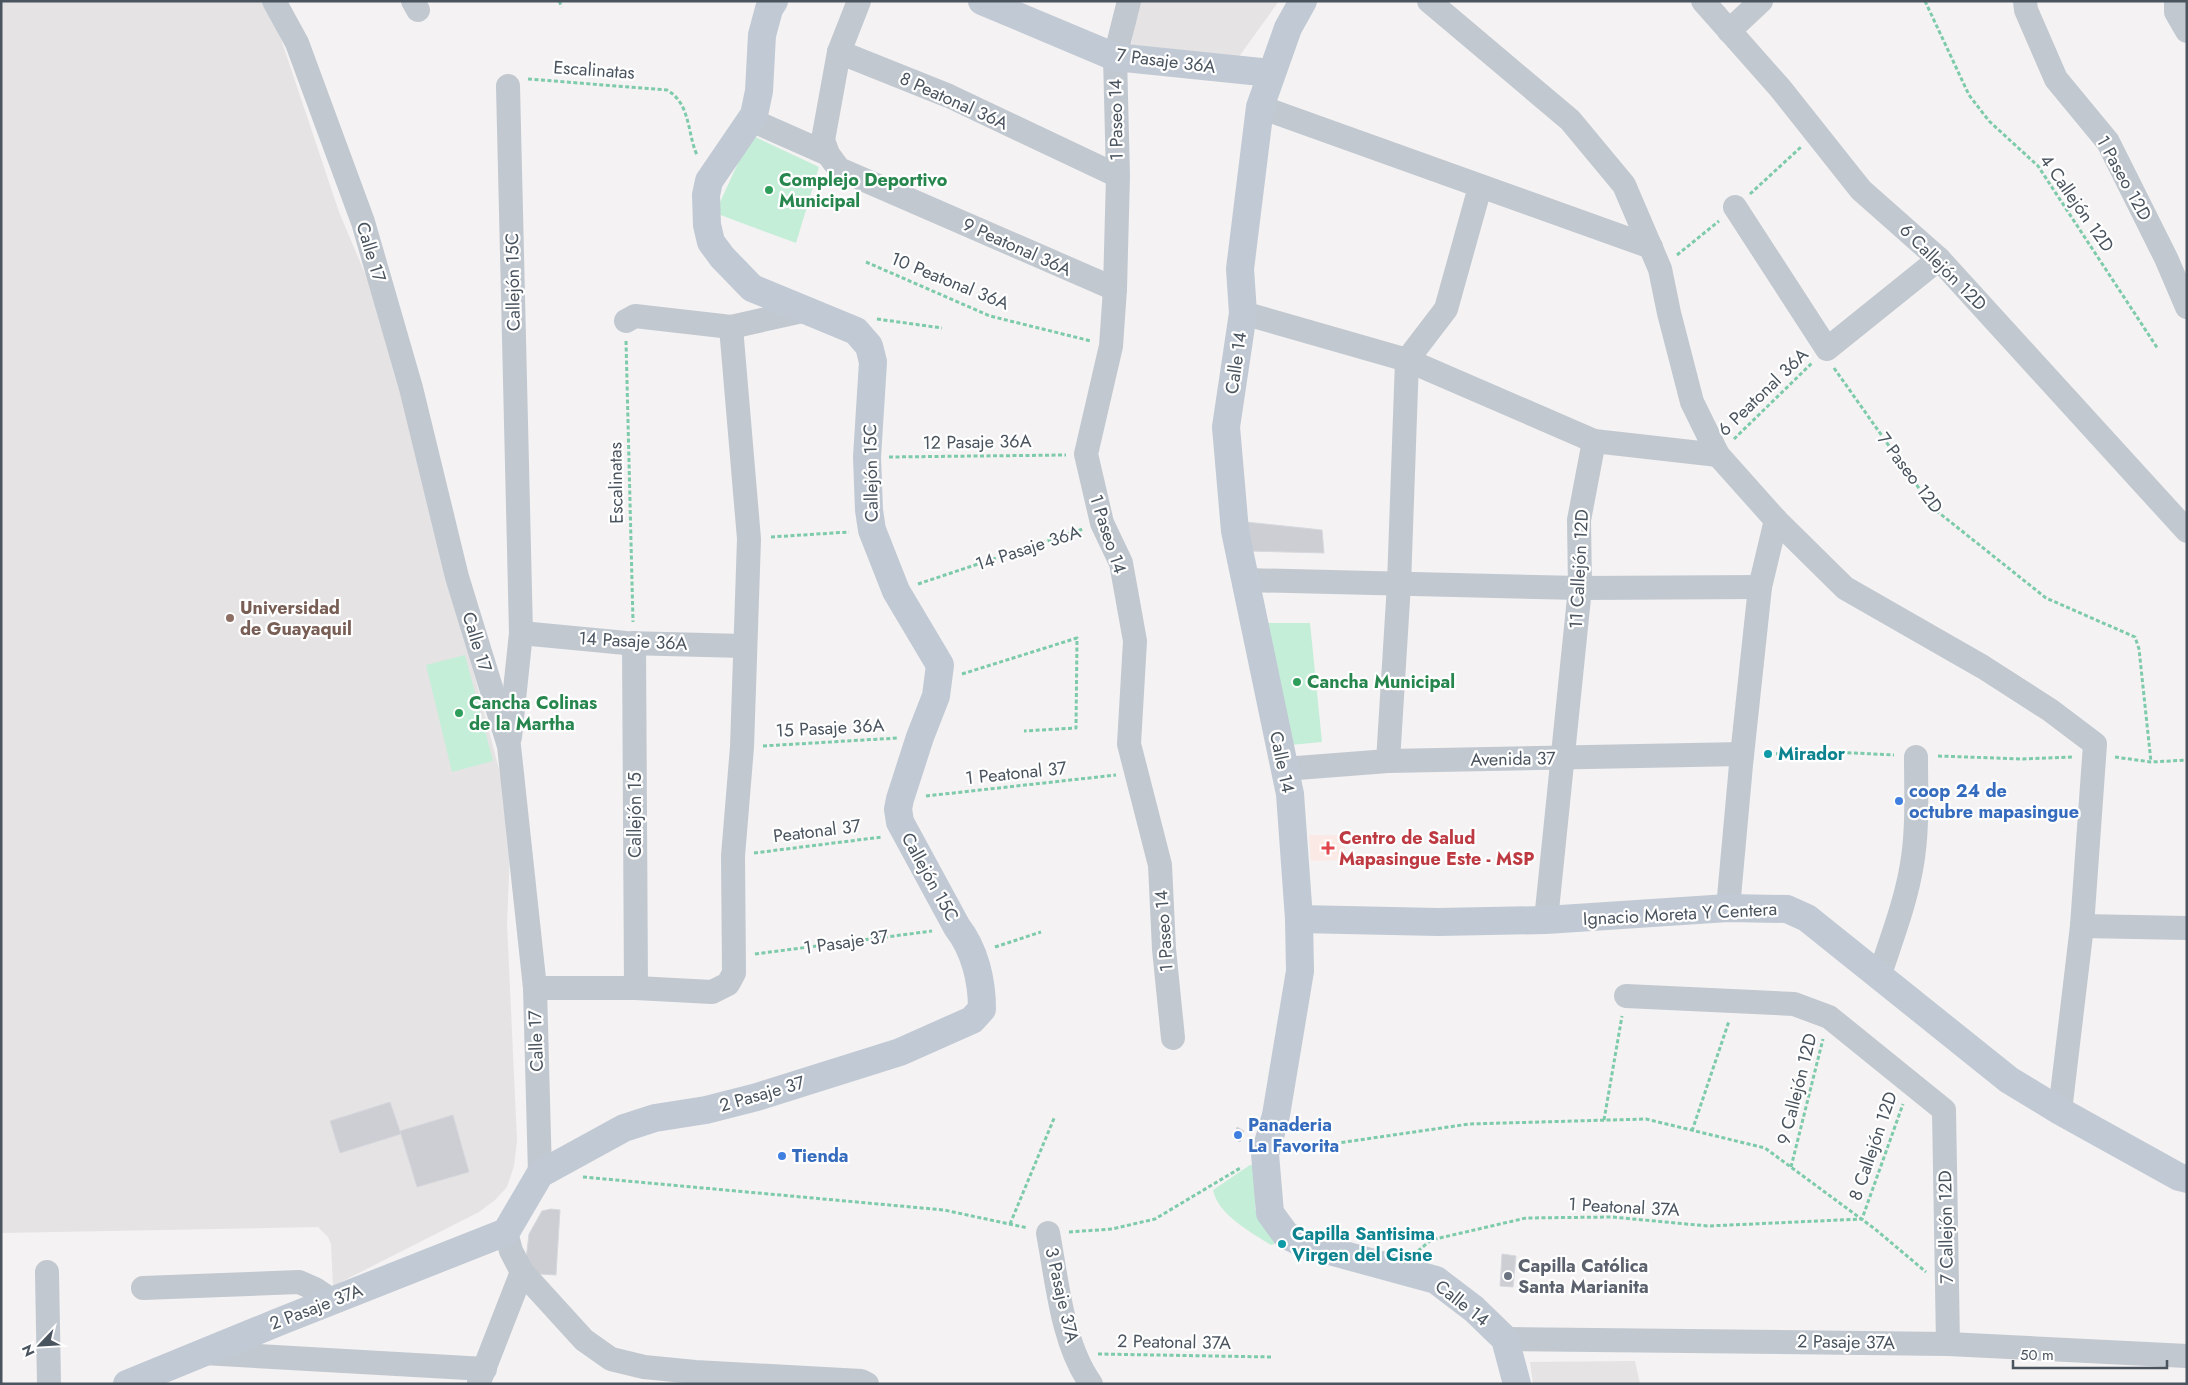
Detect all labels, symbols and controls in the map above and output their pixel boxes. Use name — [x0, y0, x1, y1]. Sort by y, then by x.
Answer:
street label: 7 Pasaje 36A — [1115, 42, 1217, 80]
street label: Escalinatas — [552, 54, 636, 86]
street label: 8 Peatonal 36A — [896, 65, 1013, 137]
street label: 1 Paseo 14 — [1102, 79, 1130, 161]
street label: 1 Paseo 12D — [2090, 131, 2158, 225]
street label: 4 Callejón 12D — [2034, 149, 2120, 257]
place label: Complejo Deportivo Municipal — [779, 167, 948, 214]
marker: Complejo Deportivo Municipal — [763, 184, 775, 196]
street label: 9 Peatonal 36A — [958, 211, 1076, 283]
street label: 6 Callejón 12D — [1893, 217, 1993, 317]
street label: Calle 17 — [350, 219, 393, 286]
street label: Callejón 15C — [499, 233, 527, 331]
street label: 10 Peatonal 36A — [887, 245, 1013, 317]
street label: Calle 14 — [1219, 330, 1253, 396]
street label: 6 Peatonal 36A — [1712, 342, 1814, 442]
street label: Callejón 15C — [857, 424, 885, 522]
street label: 7 Paseo 12D — [1871, 427, 1949, 519]
street label: 12 Pasaje 36A — [922, 428, 1032, 456]
street label: Escalinatas — [602, 442, 630, 524]
street label: 1 Paseo 14 — [1083, 491, 1133, 577]
street label: 11 Callejón 12D — [1563, 508, 1595, 630]
street label: 14 Pasaje 36A — [972, 519, 1084, 577]
place label: Universidad de Guayaquil — [240, 595, 352, 642]
street label: Calle 17 — [456, 609, 499, 676]
marker: Universidad de Guayaquil — [224, 612, 236, 624]
street label: 14 Pasaje 36A — [578, 625, 688, 657]
place label: Cancha Municipal — [1307, 669, 1455, 695]
marker: Cancha Municipal — [1291, 676, 1303, 688]
place label: Cancha Colinas de la Martha — [469, 690, 597, 737]
marker: Cancha Colinas de la Martha — [453, 707, 465, 719]
street label: 15 Pasaje 36A — [775, 712, 885, 744]
street label: Calle 14 — [1263, 729, 1301, 795]
place label: Mirador — [1778, 741, 1846, 767]
street label: Avenida 37 — [1470, 745, 1556, 773]
marker: Mirador — [1762, 748, 1774, 760]
street label: 1 Peatonal 37 — [964, 755, 1068, 791]
street label: Callejón 15 — [622, 772, 648, 858]
place label: coop 24 de octubre mapasingue — [1909, 778, 2079, 825]
marker: coop 24 de octubre mapasingue — [1893, 795, 1905, 807]
street label: Peatonal 37 — [772, 813, 863, 849]
place label: Centro de Salud Mapasingue Este - MSP — [1339, 825, 1535, 872]
street label: Callejón 15C — [895, 828, 965, 926]
marker: Centro de Salud Mapasingue Este - MSP — [1321, 841, 1335, 855]
street label: 1 Paseo 14 — [1148, 889, 1180, 973]
street label: Ignacio Moreta Y Centera — [1582, 896, 1778, 932]
street label: 1 Pasaje 37 — [802, 923, 891, 961]
street label: Calle 17 — [522, 1009, 550, 1072]
street label: 9 Callejón 12D — [1771, 1031, 1823, 1147]
street label: 2 Pasaje 37 — [716, 1069, 808, 1119]
street label: 8 Callejón 12D — [1842, 1088, 1904, 1204]
place label: Panaderia La Favorita — [1248, 1112, 1339, 1159]
marker: Panaderia La Favorita — [1232, 1129, 1244, 1141]
place label: Tienda — [792, 1143, 849, 1169]
marker: Tienda — [776, 1150, 788, 1162]
street label: 7 Callejón 12D — [1932, 1170, 1960, 1284]
street label: 1 Peatonal 37A — [1568, 1191, 1681, 1223]
place label: Capilla Santisima Virgen del Cisne — [1291, 1221, 1435, 1268]
marker: Capilla Santisima Virgen del Cisne — [1276, 1238, 1288, 1250]
street label: 3 Pasaje 37A — [1038, 1245, 1086, 1345]
place label: Capilla Católica Santa Marianita — [1518, 1253, 1649, 1300]
marker: Capilla Católica Santa Marianita — [1502, 1270, 1514, 1282]
street label: Calle 14 — [1429, 1274, 1495, 1332]
street label: 2 Pasaje 37A — [266, 1277, 366, 1337]
north arrow — [15, 1320, 65, 1370]
street label: 2 Peatonal 37A — [1117, 1328, 1231, 1356]
street label: 2 Pasaje 37A — [1797, 1328, 1895, 1356]
scale bar — [2013, 1338, 2167, 1370]
text: N — [17, 1341, 40, 1360]
text: 50 m — [2020, 1344, 2054, 1366]

